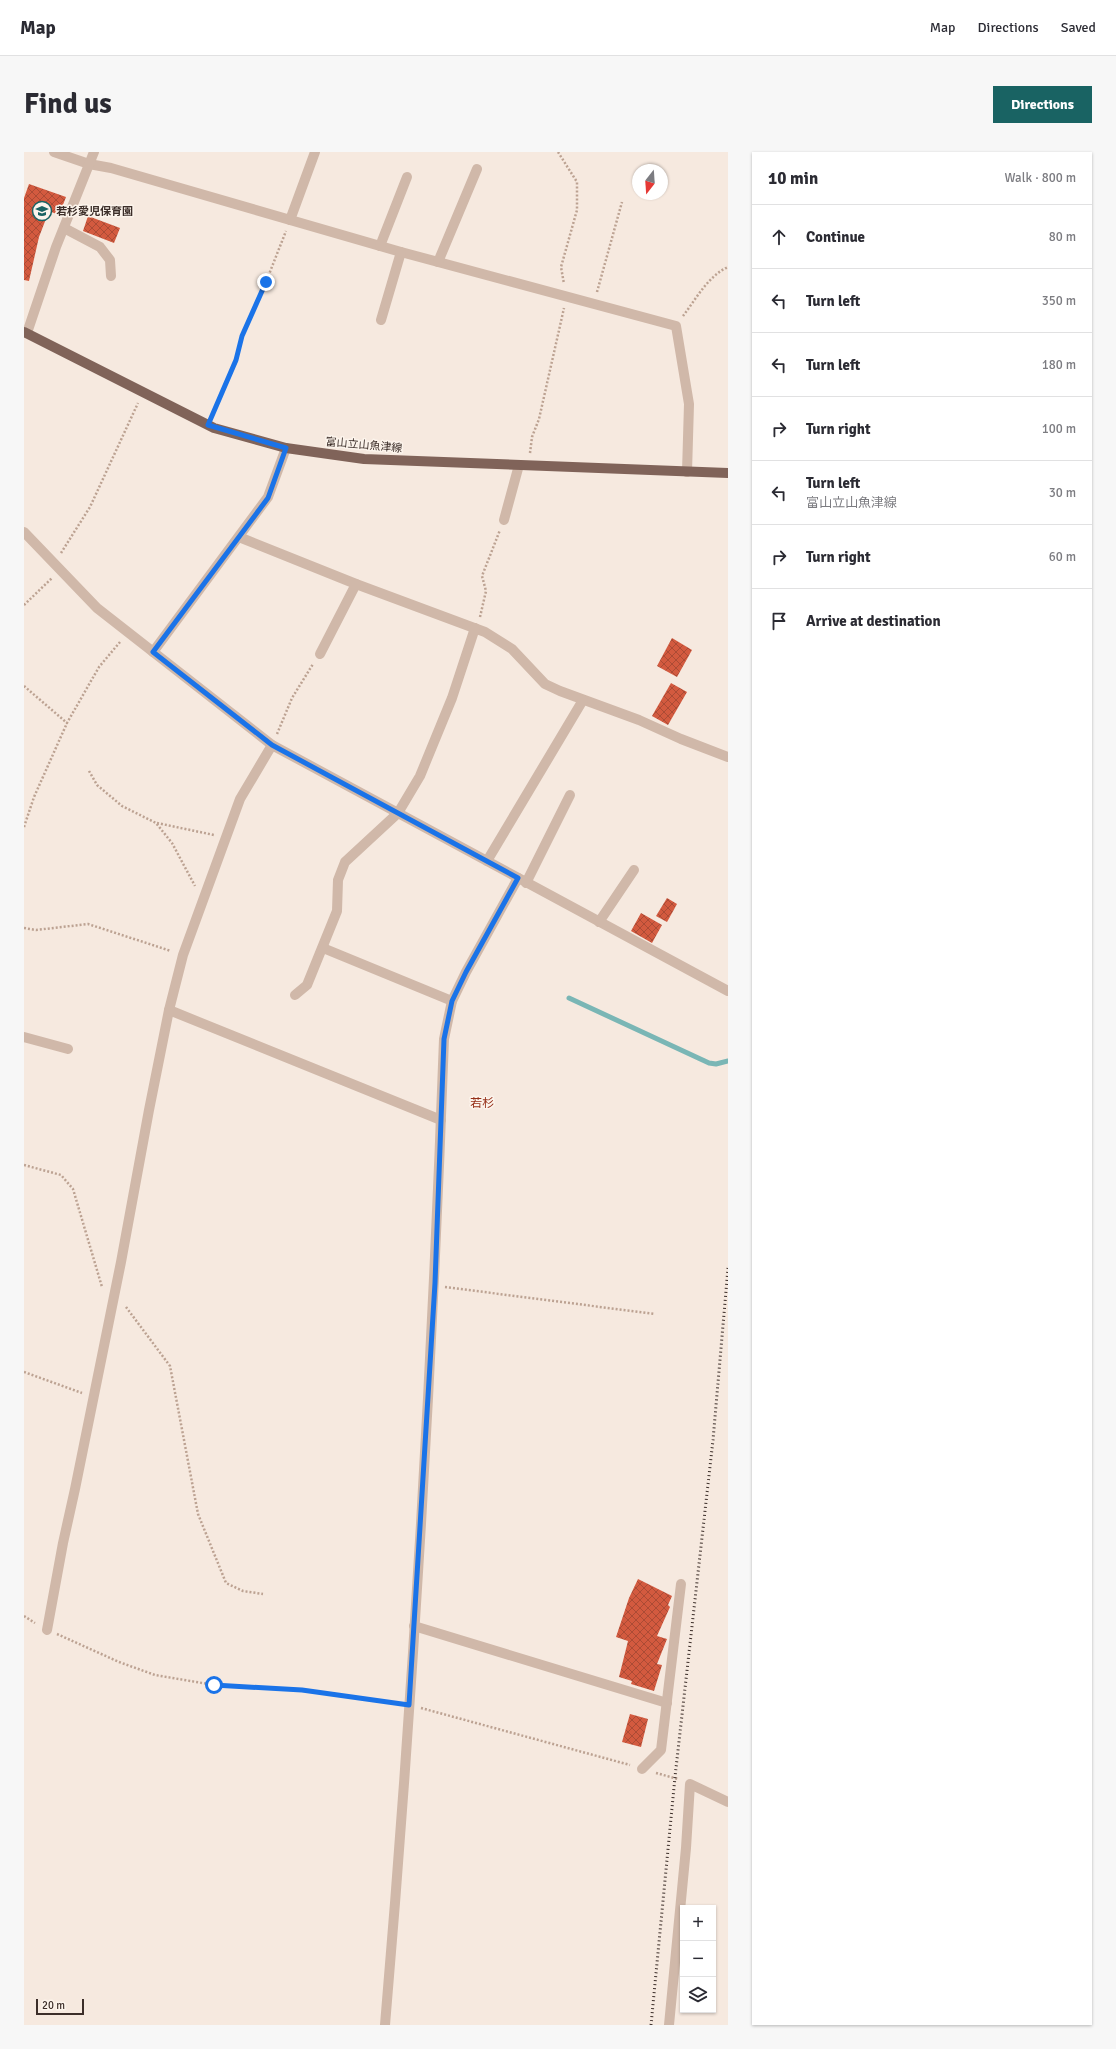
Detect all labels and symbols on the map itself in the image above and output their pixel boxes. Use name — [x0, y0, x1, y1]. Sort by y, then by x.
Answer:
north arrow — [632, 164, 668, 200]
school or university icon: 若杉愛児保育園 — [31, 200, 53, 222]
place label: 若杉愛児保育園 — [56, 205, 133, 218]
route end — [257, 273, 275, 291]
street label: 富山立山魚津線 — [325, 435, 403, 455]
district label: 若杉 — [470, 1096, 494, 1111]
route start — [205, 1676, 223, 1694]
scale bar — [36, 1997, 84, 2016]

